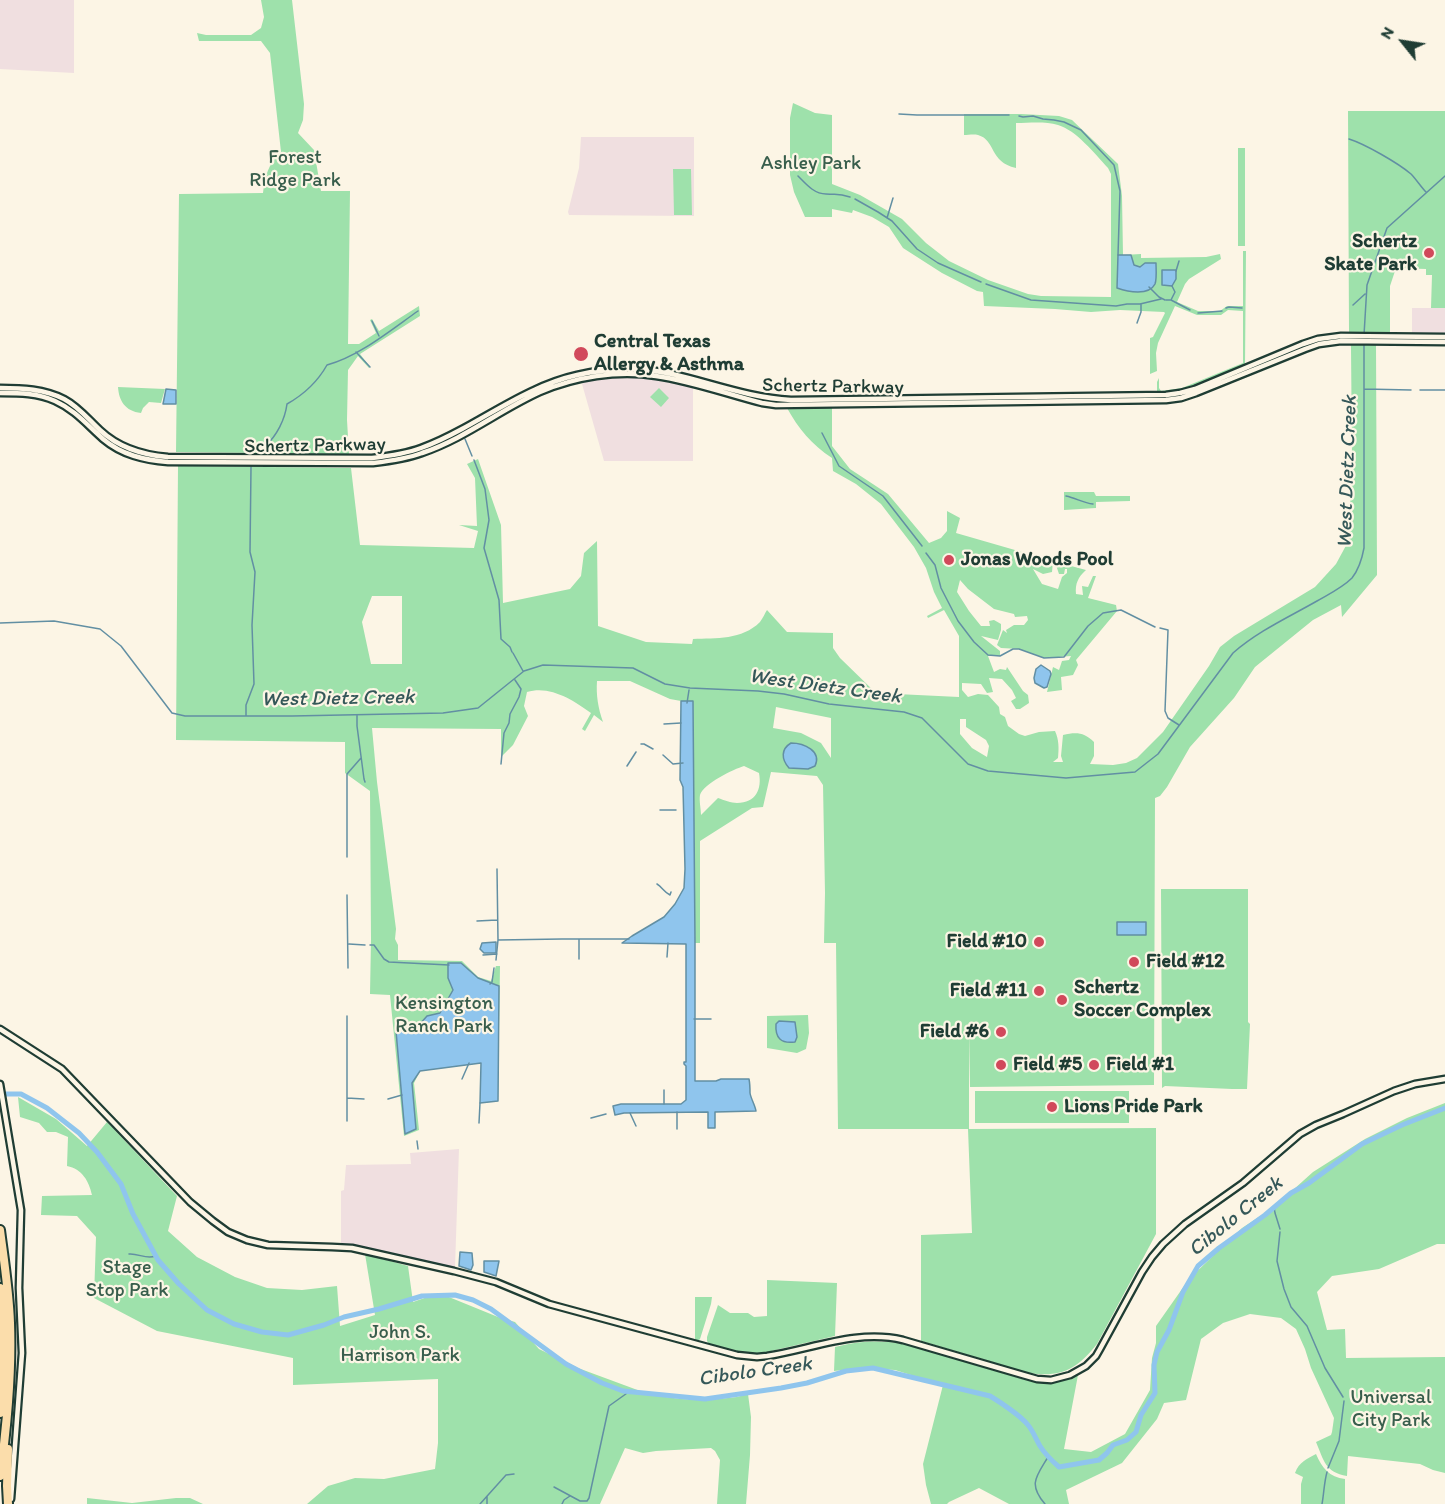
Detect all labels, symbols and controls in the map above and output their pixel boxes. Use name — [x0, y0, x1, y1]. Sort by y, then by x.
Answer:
north arrow — [1373, 12, 1433, 72]
text: N — [1376, 23, 1398, 42]
park label: Forest Ridge Park — [249, 146, 341, 193]
park label: Ashley Park — [761, 152, 861, 176]
place label: Schertz Skate Park — [1324, 230, 1417, 277]
marker: Schertz Skate Park — [1422, 246, 1436, 260]
place label: Central Texas Allergy & Asthma — [594, 330, 744, 377]
marker: Central Texas Allergy & Asthma — [572, 345, 590, 363]
street label: Schertz Parkway — [762, 374, 904, 400]
water label: West Dietz Creek — [1333, 395, 1363, 549]
street label: Schertz Parkway — [244, 433, 386, 459]
place label: Jonas Woods Pool — [961, 548, 1113, 572]
marker: Jonas Woods Pool — [942, 553, 956, 567]
water label: West Dietz Creek — [748, 664, 902, 710]
water label: West Dietz Creek — [261, 685, 415, 713]
place label: Field #10 — [947, 930, 1027, 954]
marker: Field #10 — [1032, 935, 1046, 949]
place label: Field #12 — [1146, 950, 1225, 974]
marker: Field #12 — [1127, 955, 1141, 969]
place label: Schertz Soccer Complex — [1074, 976, 1211, 1023]
place label: Field #11 — [950, 979, 1027, 1003]
marker: Field #11 — [1032, 984, 1046, 998]
park label: Kensington Ranch Park — [395, 992, 493, 1039]
marker: Schertz Soccer Complex — [1055, 993, 1069, 1007]
place label: Field #6 — [920, 1020, 989, 1044]
marker: Field #6 — [994, 1025, 1008, 1039]
place label: Field #5 — [1013, 1053, 1082, 1077]
place label: Field #1 — [1106, 1053, 1174, 1077]
marker: Field #5 — [994, 1058, 1008, 1072]
marker: Field #1 — [1087, 1058, 1101, 1072]
place label: Lions Pride Park — [1064, 1095, 1203, 1119]
marker: Lions Pride Park — [1045, 1100, 1059, 1114]
water label: Cibolo Creek — [1184, 1171, 1288, 1263]
park label: Stage Stop Park — [86, 1256, 168, 1303]
park label: John S. Harrison Park — [340, 1321, 460, 1368]
water label: Cibolo Creek — [697, 1352, 813, 1392]
park label: Universal City Park — [1350, 1386, 1432, 1433]

